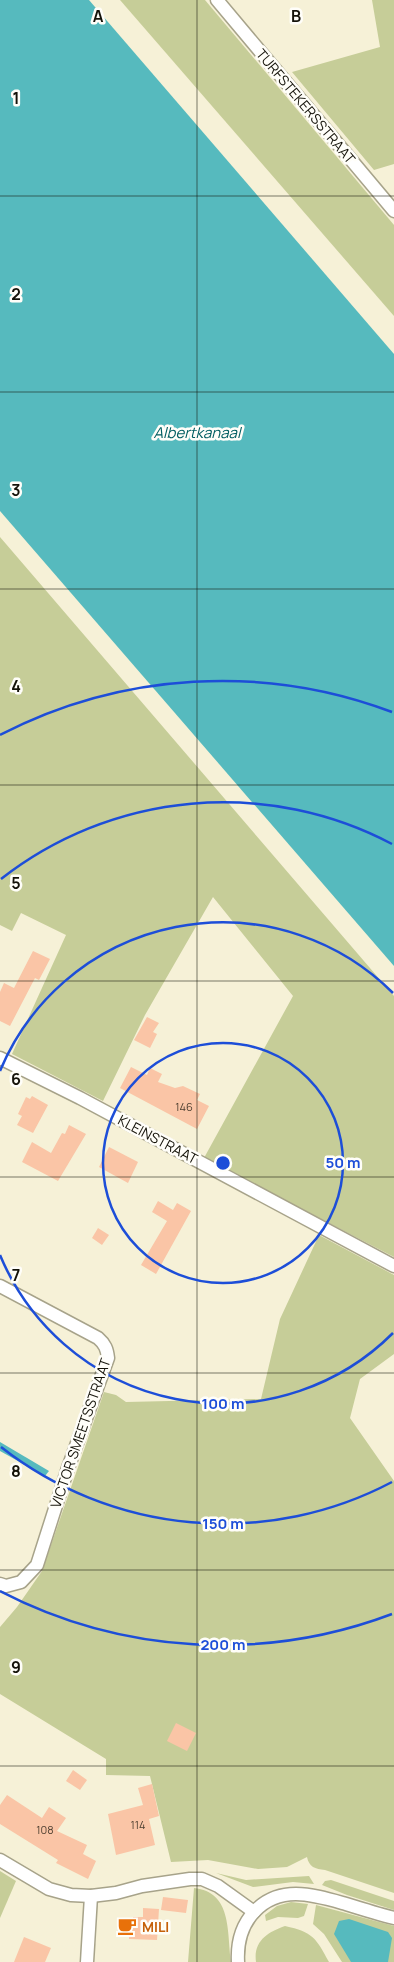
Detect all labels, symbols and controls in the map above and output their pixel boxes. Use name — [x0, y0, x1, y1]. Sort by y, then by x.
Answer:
text: A — [93, 5, 104, 27]
text: B — [291, 5, 301, 27]
street label: TURFSTEKERSSTRAAT — [252, 45, 360, 168]
text: 1 — [12, 87, 20, 109]
text: 2 — [11, 283, 21, 305]
water label: Albertkanaal — [154, 422, 243, 443]
text: 3 — [11, 479, 21, 501]
text: 4 — [11, 675, 21, 697]
text: 5 — [11, 872, 21, 894]
text: 6 — [11, 1068, 21, 1090]
house number: 146 — [175, 1099, 193, 1114]
street label: KLEINSTRAAT — [115, 1110, 202, 1168]
text: 50 m — [325, 1152, 361, 1173]
centre of rings — [214, 1154, 232, 1172]
text: 7 — [12, 1264, 20, 1286]
street label: VICTOR SMEETSSTRAAT — [45, 1355, 115, 1510]
text: 100 m — [202, 1393, 244, 1414]
text: 8 — [11, 1460, 21, 1482]
text: 150 m — [202, 1513, 244, 1534]
text: 200 m — [200, 1634, 246, 1655]
text: 9 — [11, 1656, 21, 1678]
house number: 114 — [130, 1817, 146, 1832]
house number: 108 — [36, 1822, 54, 1837]
cafe icon: MILI — [116, 1915, 138, 1937]
place label: MILI — [142, 1917, 169, 1936]

